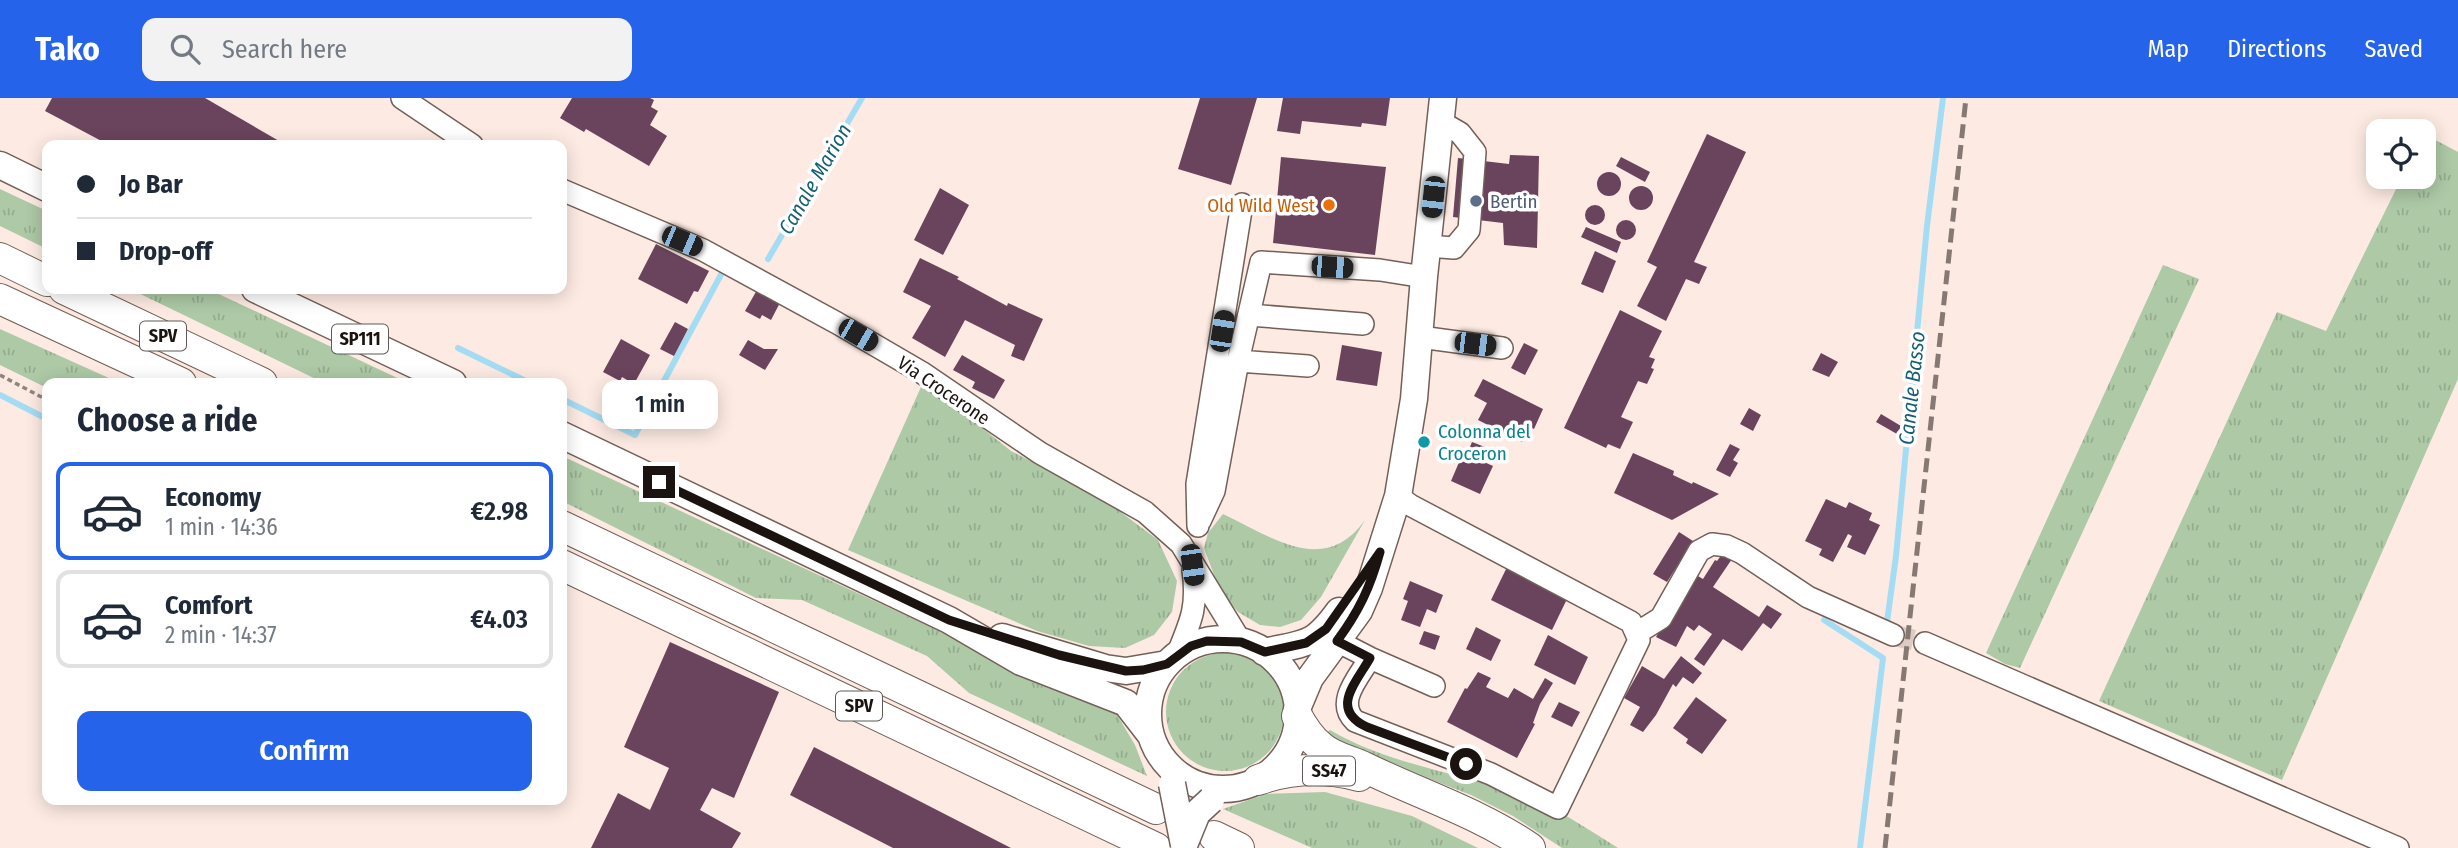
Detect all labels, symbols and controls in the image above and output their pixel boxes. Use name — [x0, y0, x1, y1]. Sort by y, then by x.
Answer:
search box — [142, 18, 632, 81]
text: Tako — [35, 29, 100, 69]
icon: search — [166, 30, 204, 68]
text: Search here — [222, 34, 347, 65]
text: Map — [2148, 35, 2189, 63]
text: Directions — [2227, 35, 2326, 63]
text: Saved — [2364, 35, 2423, 63]
water label: Canale Marion — [773, 119, 857, 239]
map controls — [2366, 119, 2436, 189]
button: locate — [2366, 119, 2436, 189]
text: Jo Bar — [119, 169, 183, 200]
car — [1421, 175, 1446, 219]
place label: Bertin — [1490, 190, 1537, 213]
marker: Bertin — [1468, 193, 1484, 209]
place label: Old Wild West — [1207, 194, 1316, 217]
marker: Old Wild West — [1321, 197, 1337, 213]
car — [659, 223, 706, 259]
text: Drop-off — [119, 236, 212, 267]
car — [1311, 255, 1354, 279]
car — [1209, 309, 1236, 353]
car — [835, 315, 882, 355]
road number: SPV — [140, 322, 186, 350]
road number: SP111 — [332, 325, 388, 354]
water label: Canale Basso — [1893, 330, 1931, 446]
car — [1453, 331, 1498, 357]
street label: Via Crocerone — [893, 351, 994, 430]
callout: 1 min — [601, 380, 717, 430]
text: 1 min — [635, 390, 685, 418]
text: Choose a ride — [77, 401, 258, 439]
place label: Colonna del Croceron — [1438, 420, 1531, 465]
marker: Colonna del Croceron — [1416, 434, 1432, 450]
route end — [643, 466, 675, 498]
icon: car — [81, 480, 144, 543]
text: Economy — [165, 482, 261, 513]
text: €2.98 — [470, 496, 528, 527]
text: 1 min · 14:36 — [165, 513, 278, 541]
car — [1179, 543, 1206, 587]
icon: car — [81, 588, 144, 651]
text: Comfort — [165, 590, 253, 621]
text: €4.03 — [470, 604, 528, 635]
text: 2 min · 14:37 — [165, 621, 277, 649]
road number: SPV — [836, 692, 882, 720]
button: Confirm — [77, 711, 532, 791]
route start — [1450, 748, 1482, 780]
road number: SS47 — [1303, 756, 1355, 786]

